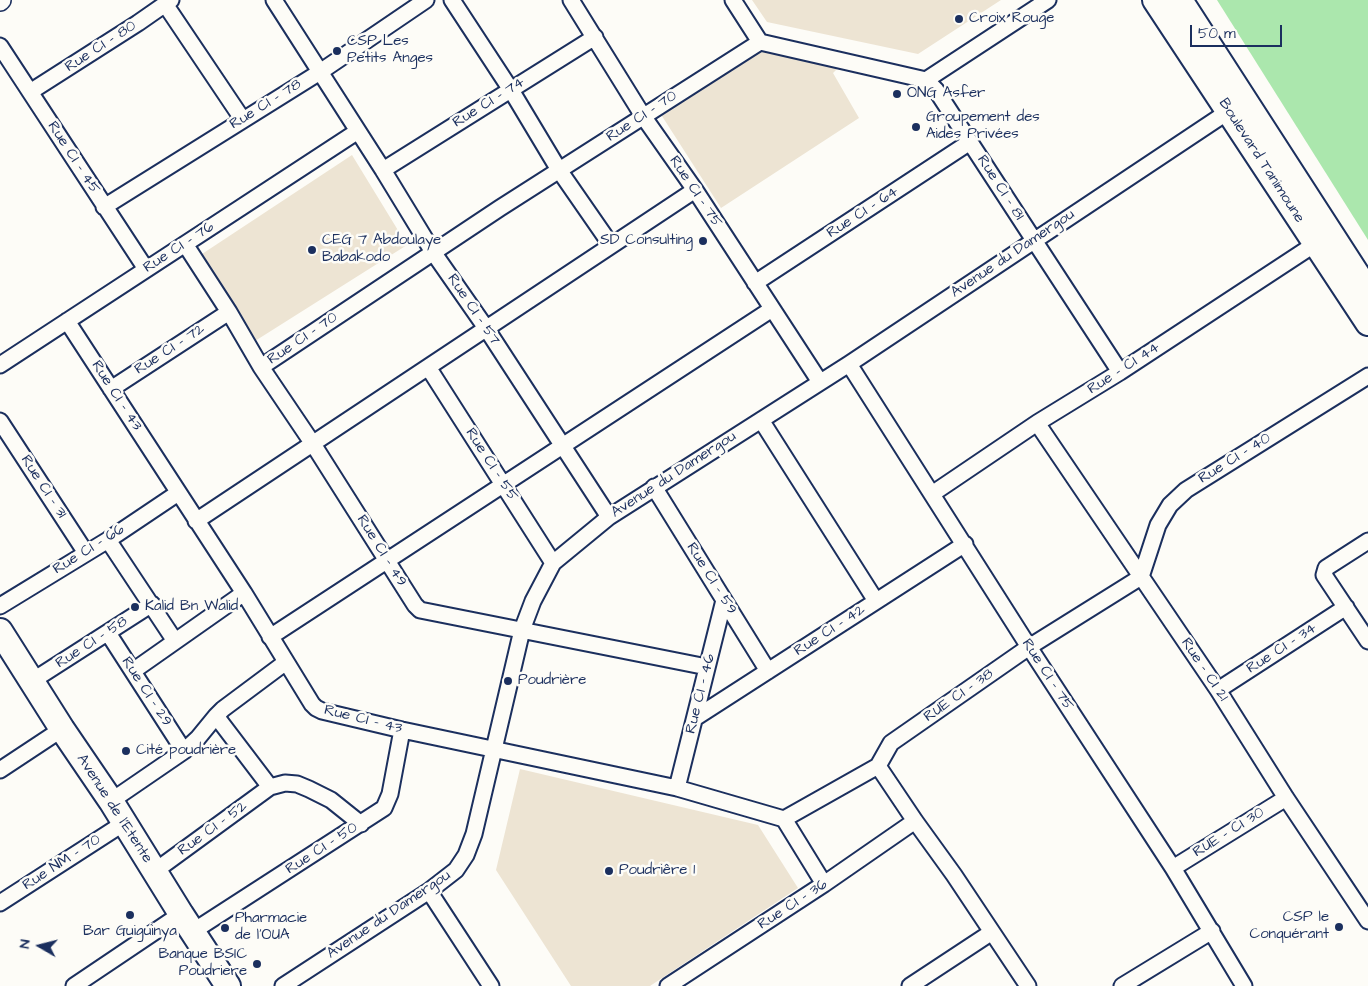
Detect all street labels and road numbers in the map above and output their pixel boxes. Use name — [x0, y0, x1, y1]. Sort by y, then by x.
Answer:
street label: Rue CI - 80 — [62, 17, 140, 77]
street label: Rue CI - 74 — [450, 74, 528, 132]
street label: Rue CI - 78 — [227, 76, 305, 134]
street label: Rue CI - 70 — [603, 87, 681, 147]
street label: Boulevard Tanimoune — [1214, 95, 1308, 227]
street label: Rue CI - 45 — [43, 118, 103, 198]
street label: Rue CI - 81 — [972, 152, 1028, 224]
street label: Rue CI - 75 — [665, 153, 725, 231]
street label: Rue CI - 64 — [824, 183, 902, 243]
street label: Avenue du Damergou — [948, 206, 1078, 302]
street label: Rue CI - 76 — [140, 218, 218, 278]
street label: Rue CI - 57 — [443, 271, 503, 349]
street label: Rue CI - 70 — [265, 309, 341, 369]
street label: Rue CI - 72 — [132, 321, 208, 379]
street label: Rue - CI 44 — [1085, 339, 1163, 399]
street label: Rue CI - 43 — [87, 358, 145, 434]
street label: Rue CI - 55 — [461, 425, 521, 505]
street label: Avenue du Damergou — [608, 428, 740, 522]
street label: Rue CI - 40 — [1196, 430, 1274, 488]
street label: Rue CI - 31 — [16, 452, 70, 522]
street label: Rue CI - 49 — [352, 512, 410, 590]
street label: Rue CI - 66 — [50, 521, 128, 579]
street label: Rue CI - 59 — [682, 540, 740, 618]
street label: Rue CI - 42 — [791, 601, 869, 661]
street label: Rue CI - 58 — [53, 613, 131, 673]
street label: Rue CI - 34 — [1244, 620, 1320, 678]
street label: Rue - CI 21 — [1176, 635, 1232, 705]
street label: Rue CI - 75 — [1017, 636, 1077, 714]
street label: Rue CI - 46 — [682, 652, 720, 736]
street label: Rue CI - 29 — [117, 654, 175, 730]
street label: RUE CI - 38 — [921, 665, 997, 727]
street label: Rue CI - 43 — [322, 702, 404, 738]
street label: Avenue de l'Etente — [72, 751, 156, 867]
street label: Rue CI - 52 — [175, 798, 251, 860]
street label: RUE - CI 30 — [1190, 804, 1268, 862]
street label: Rue CI - 50 — [283, 819, 361, 879]
street label: Rue NM - 70 — [20, 831, 104, 895]
street label: Avenue du Damergou — [324, 867, 454, 963]
street label: Rue CI - 36 — [755, 876, 831, 934]

